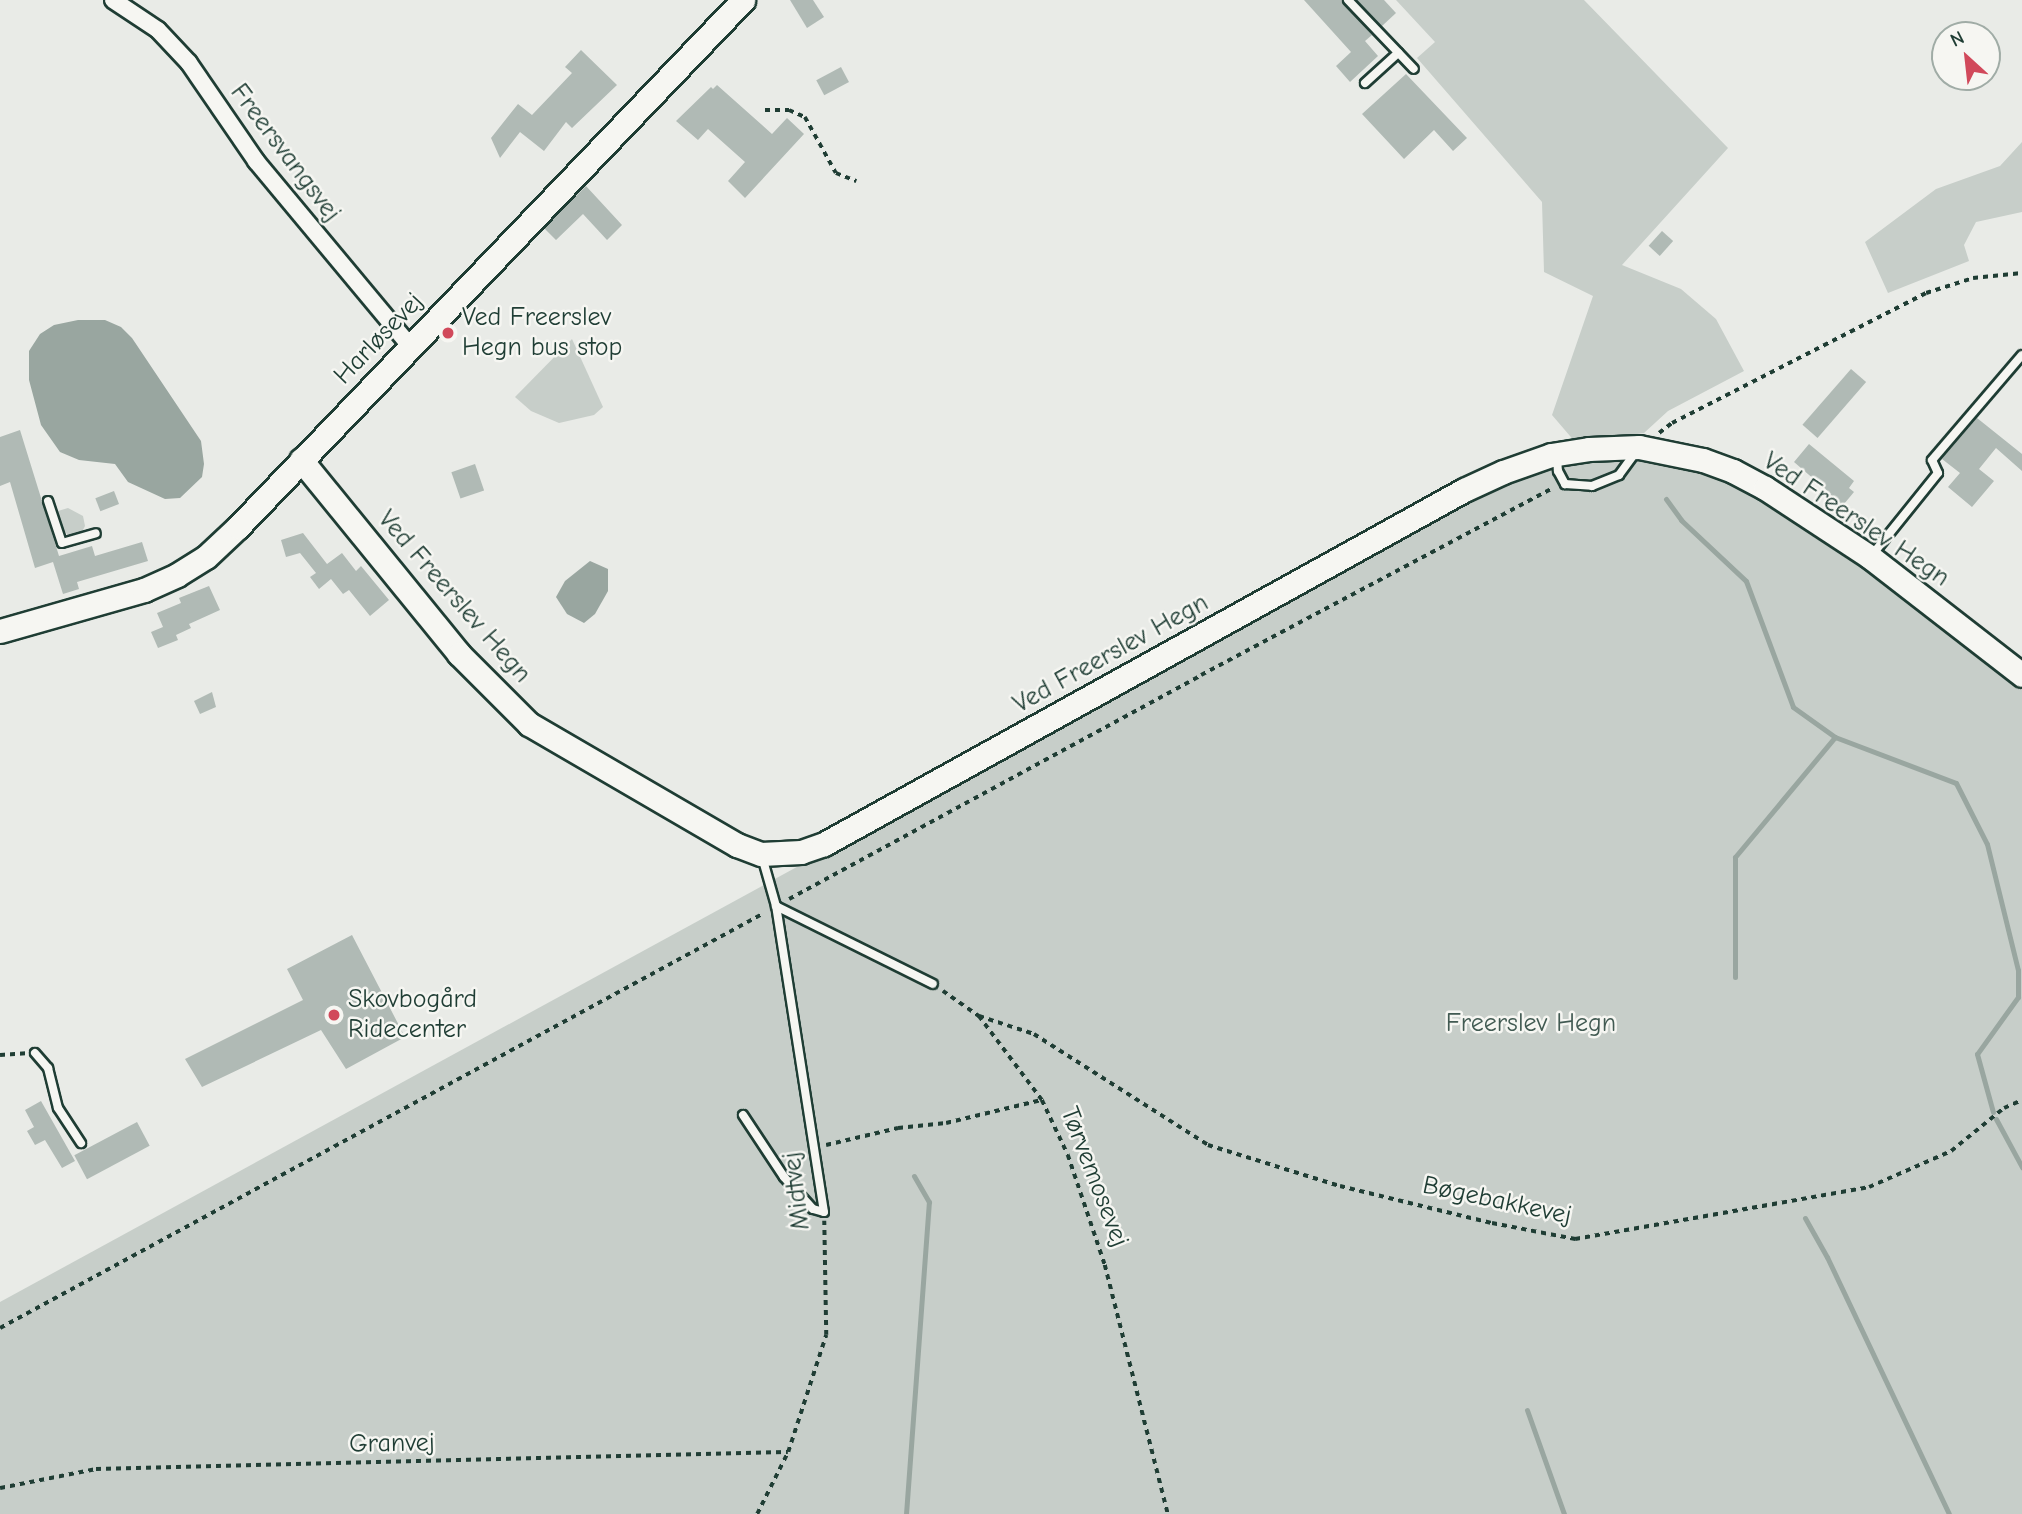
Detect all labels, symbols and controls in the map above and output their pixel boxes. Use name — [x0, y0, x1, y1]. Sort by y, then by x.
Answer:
north arrow — [1931, 21, 2001, 91]
text: N — [1947, 26, 1968, 52]
street label: Freersvangsvej — [223, 78, 347, 228]
street label: Harløsevej — [328, 287, 430, 391]
place label: Ved Freerslev Hegn bus stop — [462, 302, 622, 364]
marker: Ved Freerslev Hegn bus stop — [440, 325, 456, 341]
street label: Ved Freerslev Hegn — [1757, 446, 1955, 594]
street label: Ved Freerslev Hegn — [371, 504, 537, 690]
street label: Ved Freerslev Hegn — [1008, 587, 1214, 721]
place label: Skovbogård Ridecenter — [348, 984, 477, 1046]
marker: Skovbogård Ridecenter — [326, 1007, 342, 1023]
park label: Freerslev Hegn — [1446, 1008, 1616, 1040]
street label: Tørvemosevej — [1053, 1103, 1135, 1251]
street label: Midtvej — [777, 1150, 817, 1232]
street label: Bøgebakkevej — [1420, 1170, 1574, 1232]
street label: Granvej — [349, 1428, 435, 1460]

